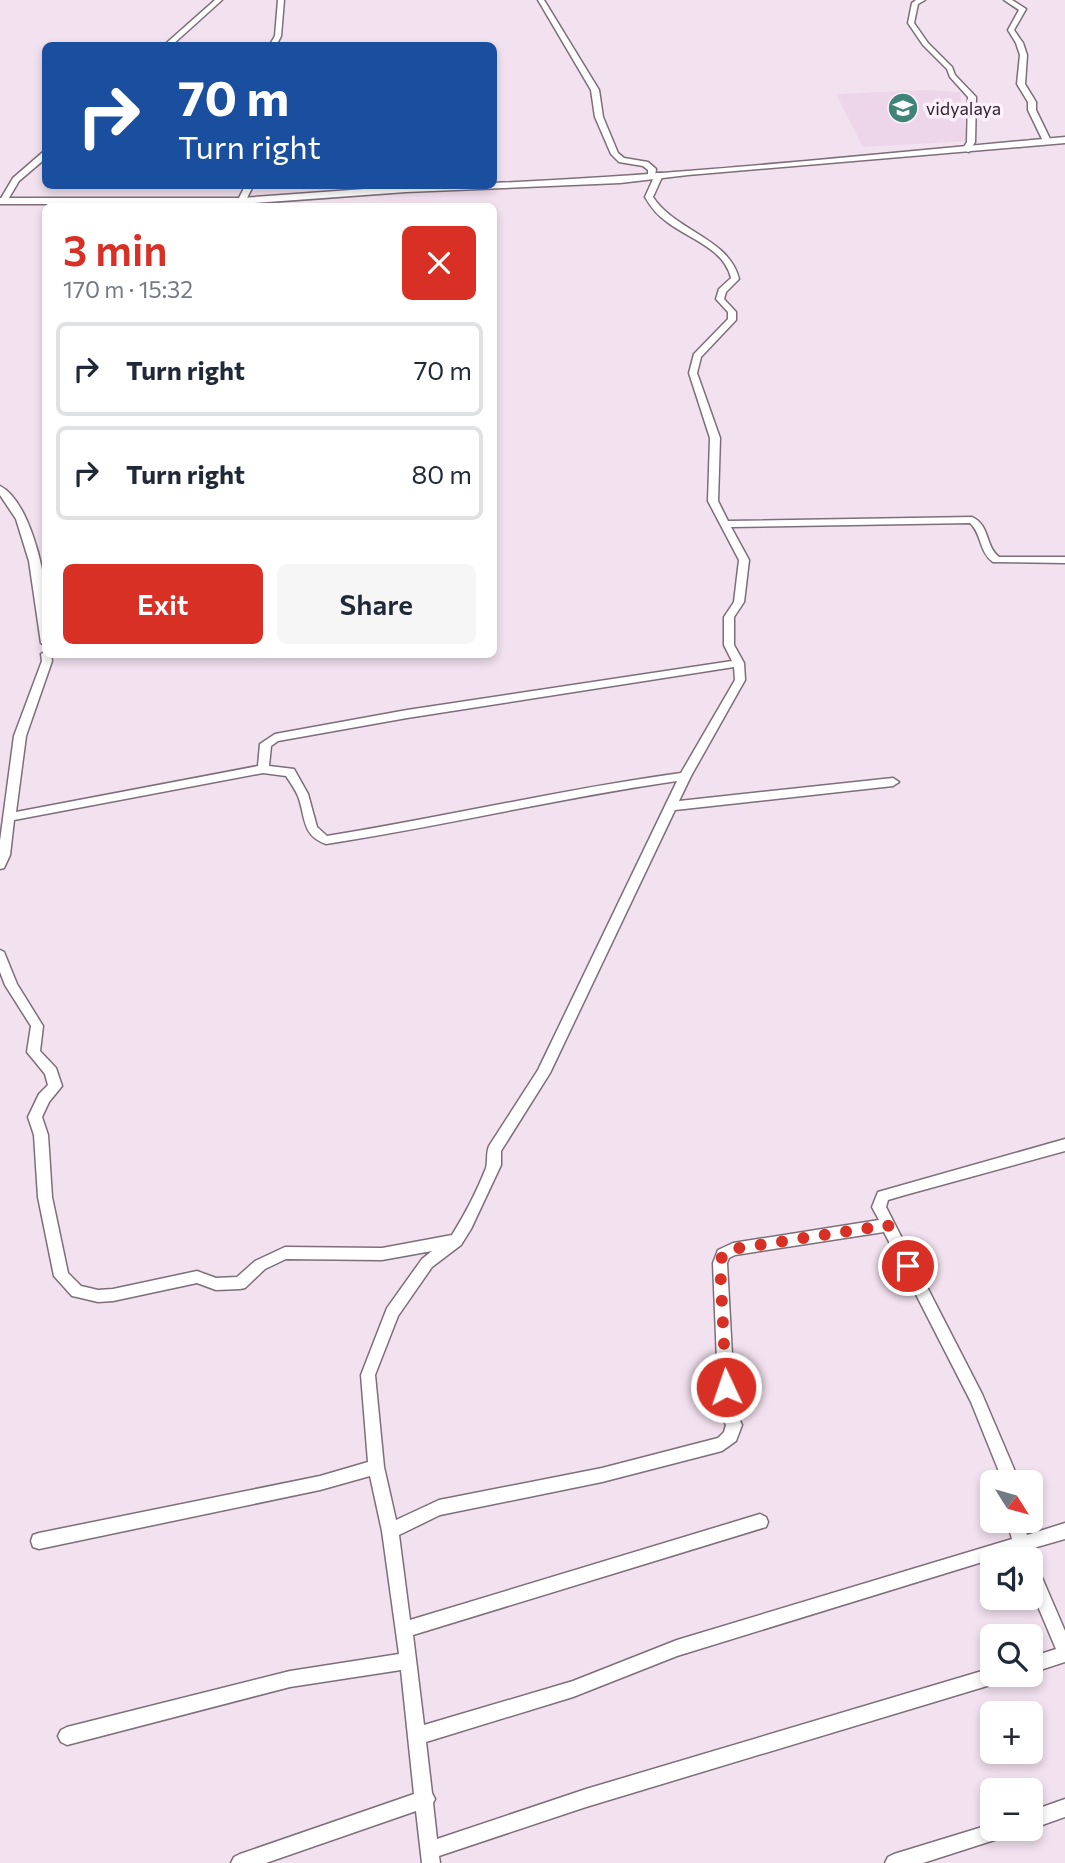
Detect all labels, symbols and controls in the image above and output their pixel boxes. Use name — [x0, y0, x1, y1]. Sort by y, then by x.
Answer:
text: 70 m — [178, 66, 289, 126]
icon: right — [63, 70, 154, 161]
school or university icon: vidyalaya — [886, 91, 920, 125]
place label: vidyalaya — [926, 97, 1001, 119]
text: Turn right — [178, 126, 321, 166]
text: 3 min — [63, 223, 168, 275]
button: close — [402, 226, 476, 300]
text: 170 m · 15:32 — [63, 275, 193, 303]
icon: right — [67, 350, 105, 388]
text: Turn right — [126, 354, 245, 385]
text: 70 m — [414, 354, 472, 385]
icon: right — [67, 454, 105, 492]
text: Turn right — [126, 458, 245, 489]
text: 80 m — [412, 458, 472, 489]
button: Exit — [63, 564, 263, 644]
button: Share — [277, 564, 476, 644]
pin — [878, 1236, 938, 1296]
icon: arrive — [889, 1247, 927, 1285]
position arrow — [689, 1350, 763, 1424]
north arrow — [980, 1470, 1043, 1533]
map controls — [980, 1470, 1043, 1841]
button: sound — [980, 1547, 1043, 1610]
button: search — [980, 1624, 1043, 1687]
button: + — [980, 1701, 1043, 1764]
button: − — [980, 1778, 1043, 1841]

